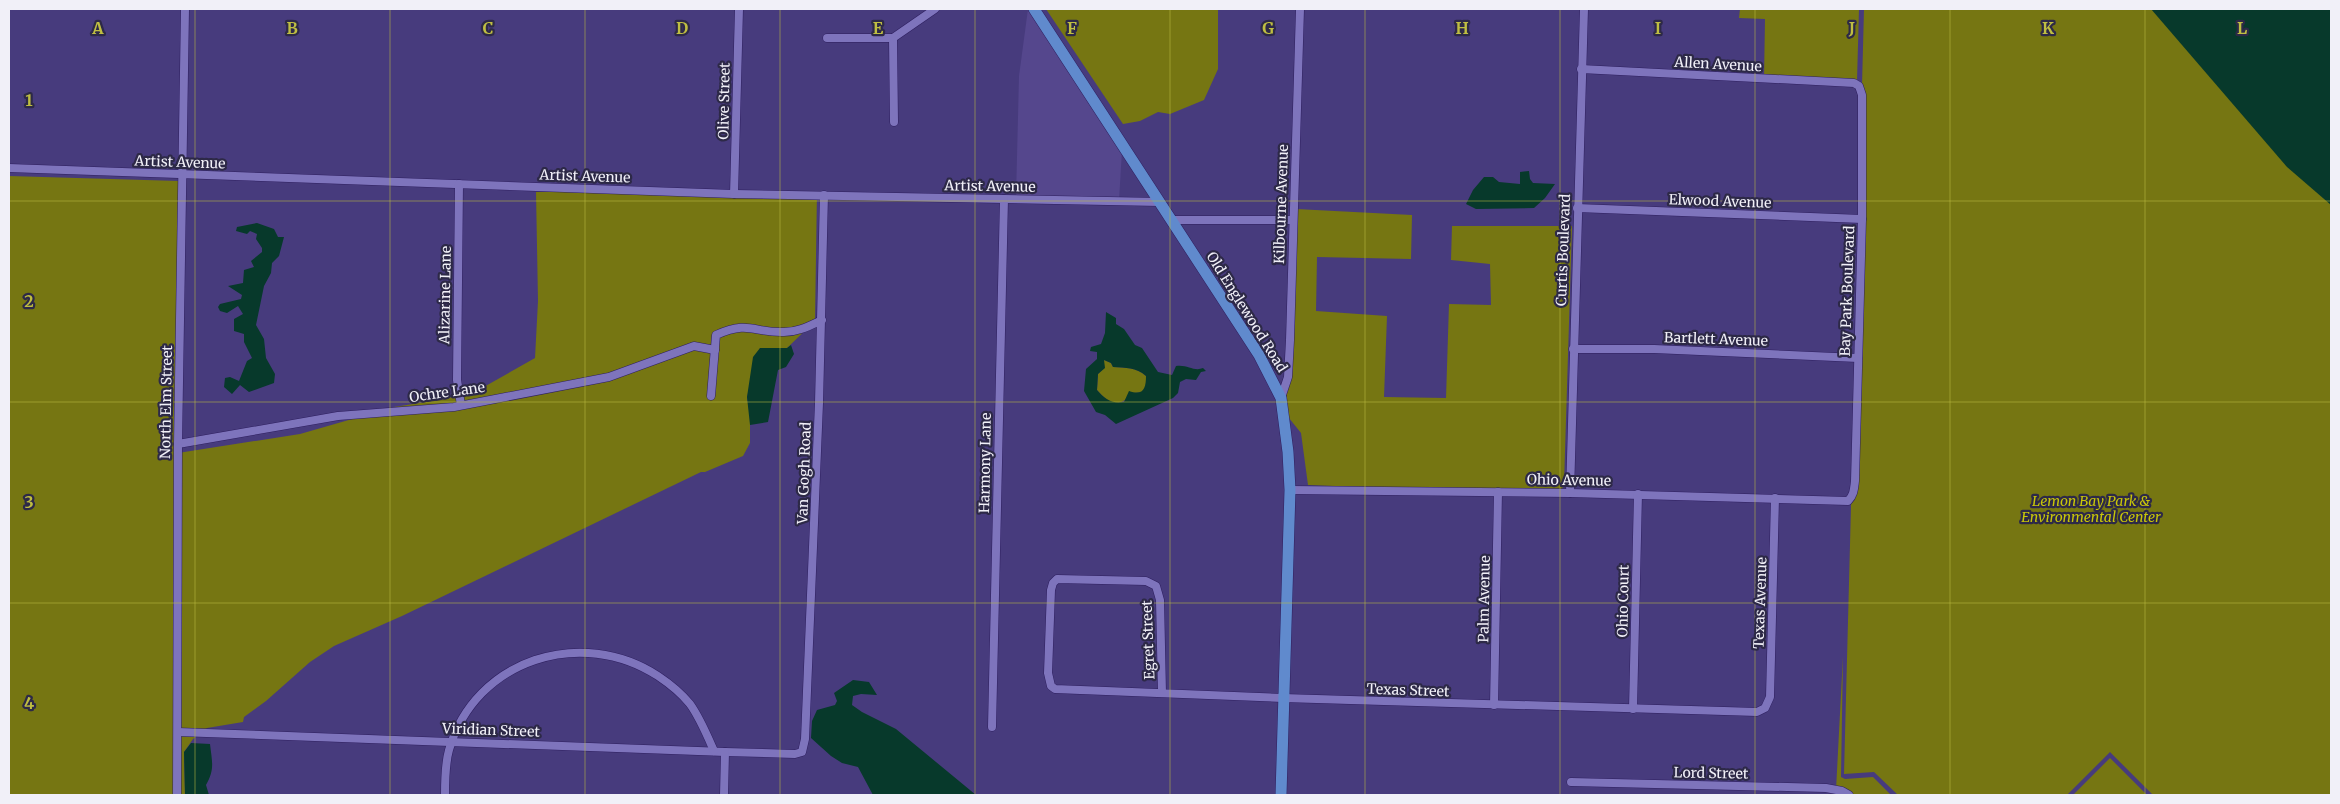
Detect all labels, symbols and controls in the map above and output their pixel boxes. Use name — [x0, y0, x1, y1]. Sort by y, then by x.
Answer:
text: A — [91, 18, 104, 38]
text: B — [286, 18, 298, 38]
text: C — [483, 18, 493, 38]
text: D — [676, 18, 688, 38]
text: E — [873, 18, 884, 38]
text: F — [1067, 18, 1077, 38]
text: G — [1262, 18, 1274, 38]
text: H — [1455, 18, 1469, 38]
text: I — [1655, 18, 1661, 38]
text: J — [1848, 18, 1855, 38]
text: K — [2042, 18, 2054, 38]
text: L — [2237, 18, 2247, 38]
street label: Allen Avenue — [1673, 53, 1762, 75]
street label: Olive Street — [714, 62, 734, 140]
text: 1 — [25, 90, 33, 110]
street label: Kilbourne Avenue — [1270, 144, 1292, 264]
street label: Artist Avenue — [133, 151, 226, 173]
street label: Artist Avenue — [538, 165, 631, 187]
street label: Artist Avenue — [943, 176, 1036, 196]
street label: Elwood Avenue — [1668, 190, 1772, 212]
street label: Curtis Boulevard — [1552, 193, 1574, 306]
street label: Bay Park Boulevard — [1836, 225, 1858, 357]
street label: Alizarine Lane — [435, 246, 455, 345]
street label: Old Englewood Road — [1203, 248, 1292, 376]
text: 2 — [24, 291, 34, 311]
street label: Bartlett Avenue — [1664, 328, 1768, 350]
street label: North Elm Street — [156, 344, 176, 459]
street label: Ochre Lane — [408, 378, 486, 406]
street label: Harmony Lane — [975, 413, 995, 513]
street label: Van Gogh Road — [793, 421, 815, 525]
street label: Ohio Avenue — [1527, 470, 1611, 490]
text: 3 — [24, 492, 34, 512]
park label: Lemon Bay Park & Environmental Center — [2021, 492, 2161, 526]
street label: Palm Avenue — [1474, 555, 1494, 643]
street label: Texas Avenue — [1749, 557, 1771, 649]
street label: Ohio Court — [1613, 564, 1633, 638]
street label: Egret Street — [1138, 599, 1158, 680]
street label: Texas Street — [1366, 680, 1450, 700]
text: 4 — [24, 693, 34, 713]
street label: Viridian Street — [441, 719, 541, 741]
street label: Lord Street — [1674, 763, 1749, 783]

